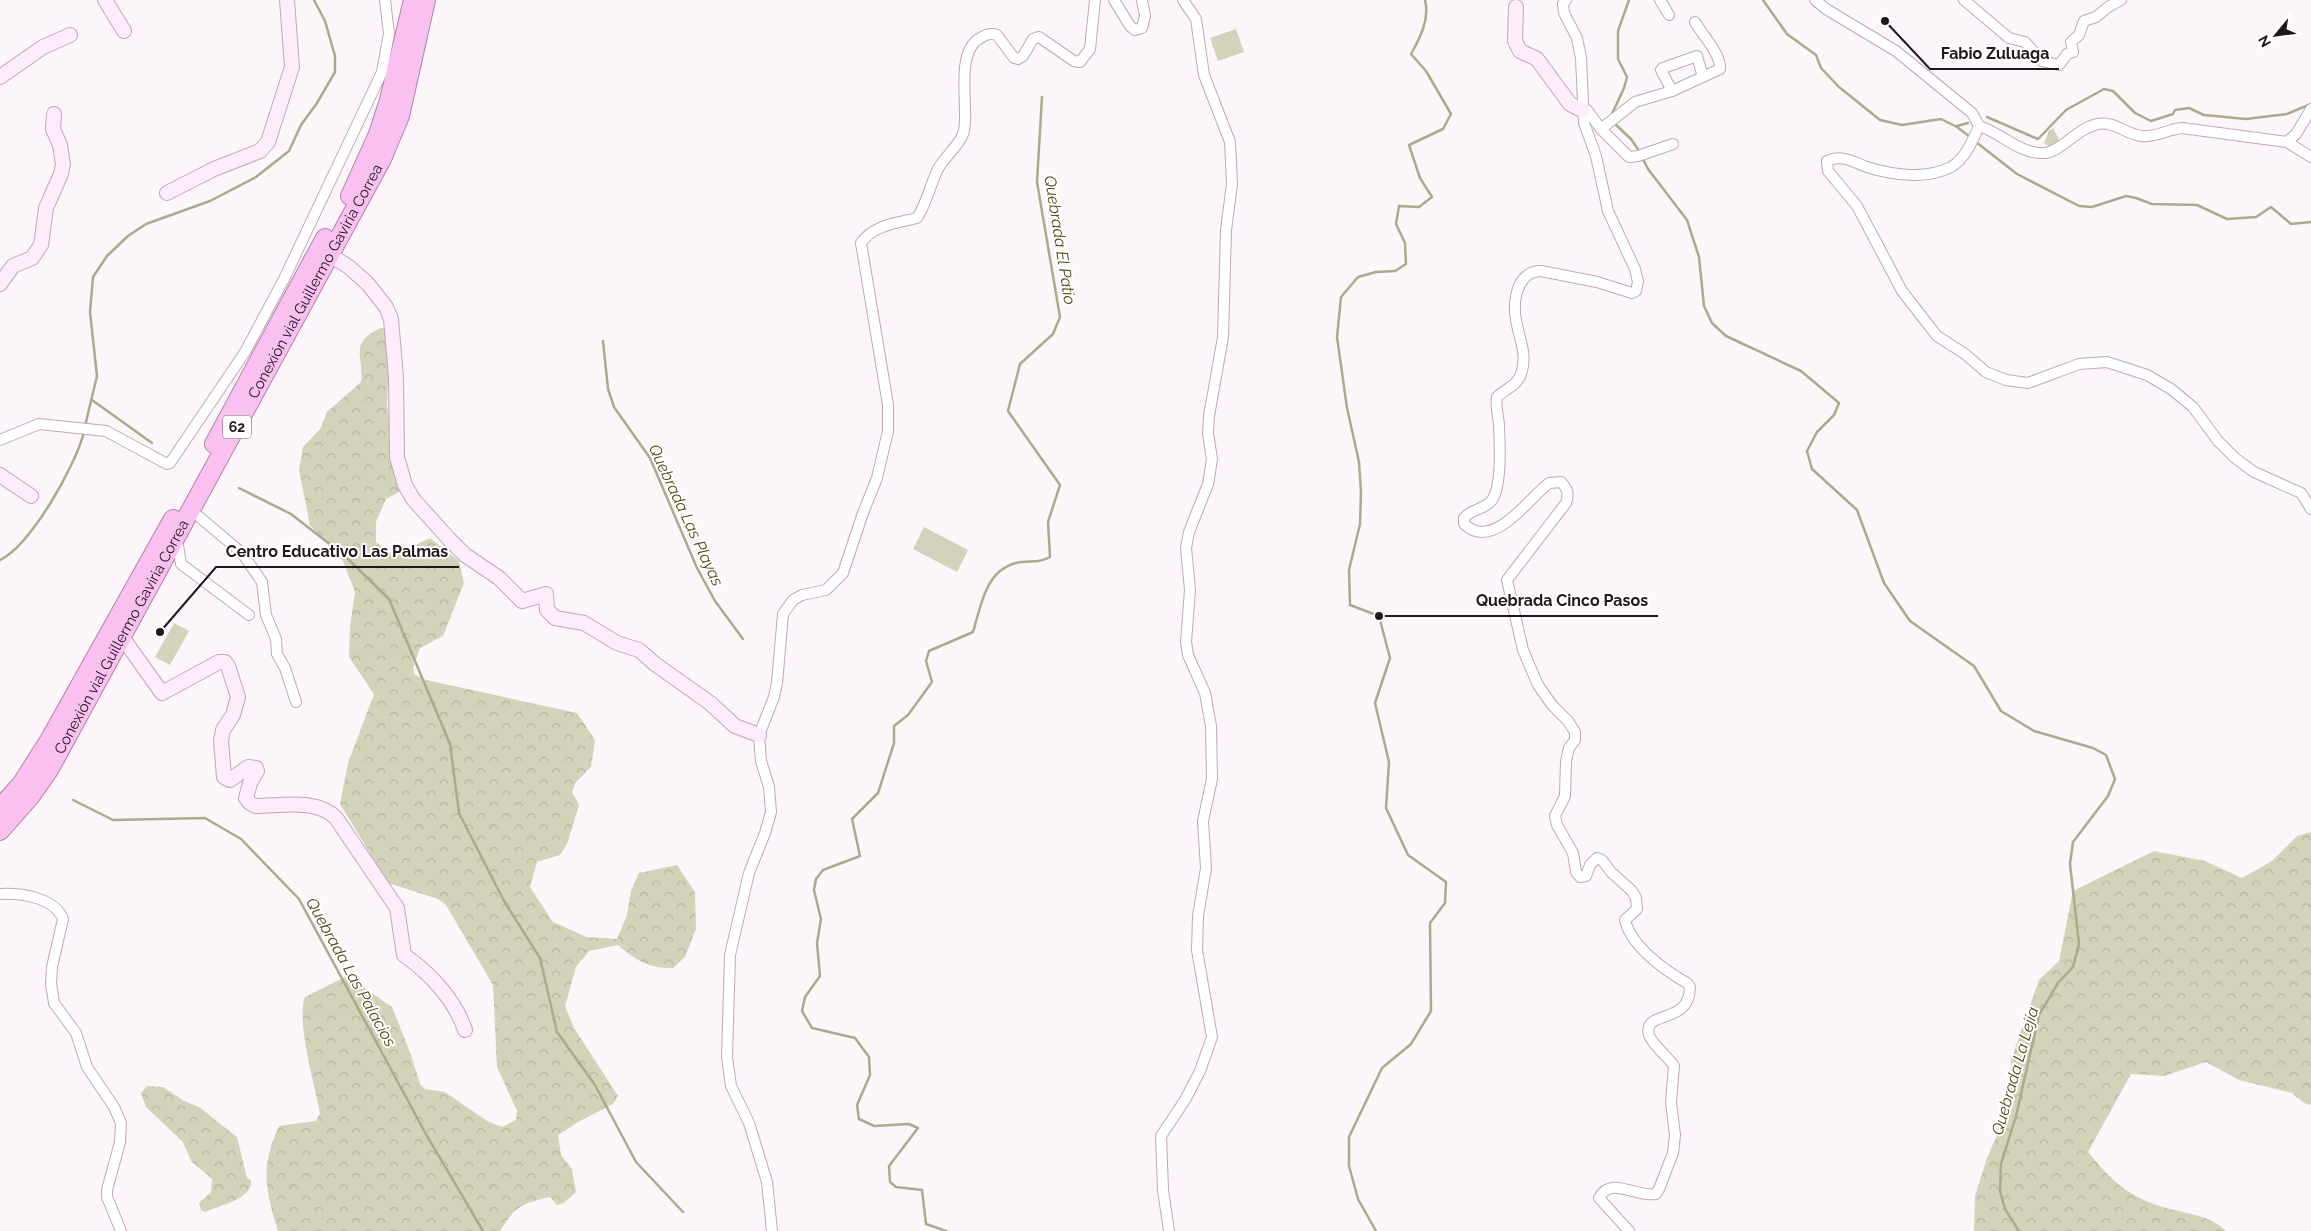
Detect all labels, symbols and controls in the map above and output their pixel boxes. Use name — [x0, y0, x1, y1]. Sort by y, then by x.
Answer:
north arrow — [2251, 10, 2301, 60]
text: N — [2255, 33, 2274, 50]
callout: Fabio Zuluaga — [1930, 38, 2059, 69]
text: Fabio Zuluaga — [1941, 44, 2049, 63]
street label: Conexión vial Guillermo Gaviria Correa — [244, 161, 387, 402]
water label: Quebrada El Patio — [1040, 174, 1080, 306]
road number: 62 — [223, 416, 251, 438]
water label: Quebrada Las Playas — [645, 441, 727, 589]
street label: Conexión vial Guillermo Gaviria Correa — [50, 517, 193, 757]
callout: Centro Educativo Las Palmas — [216, 536, 459, 567]
text: Centro Educativo Las Palmas — [226, 542, 448, 561]
callout: Quebrada Cinco Pasos — [1465, 585, 1658, 616]
text: Quebrada Cinco Pasos — [1476, 591, 1648, 610]
water label: Quebrada Las Palacios — [302, 894, 400, 1050]
water label: Quebrada La Lejía — [1988, 1004, 2042, 1137]

